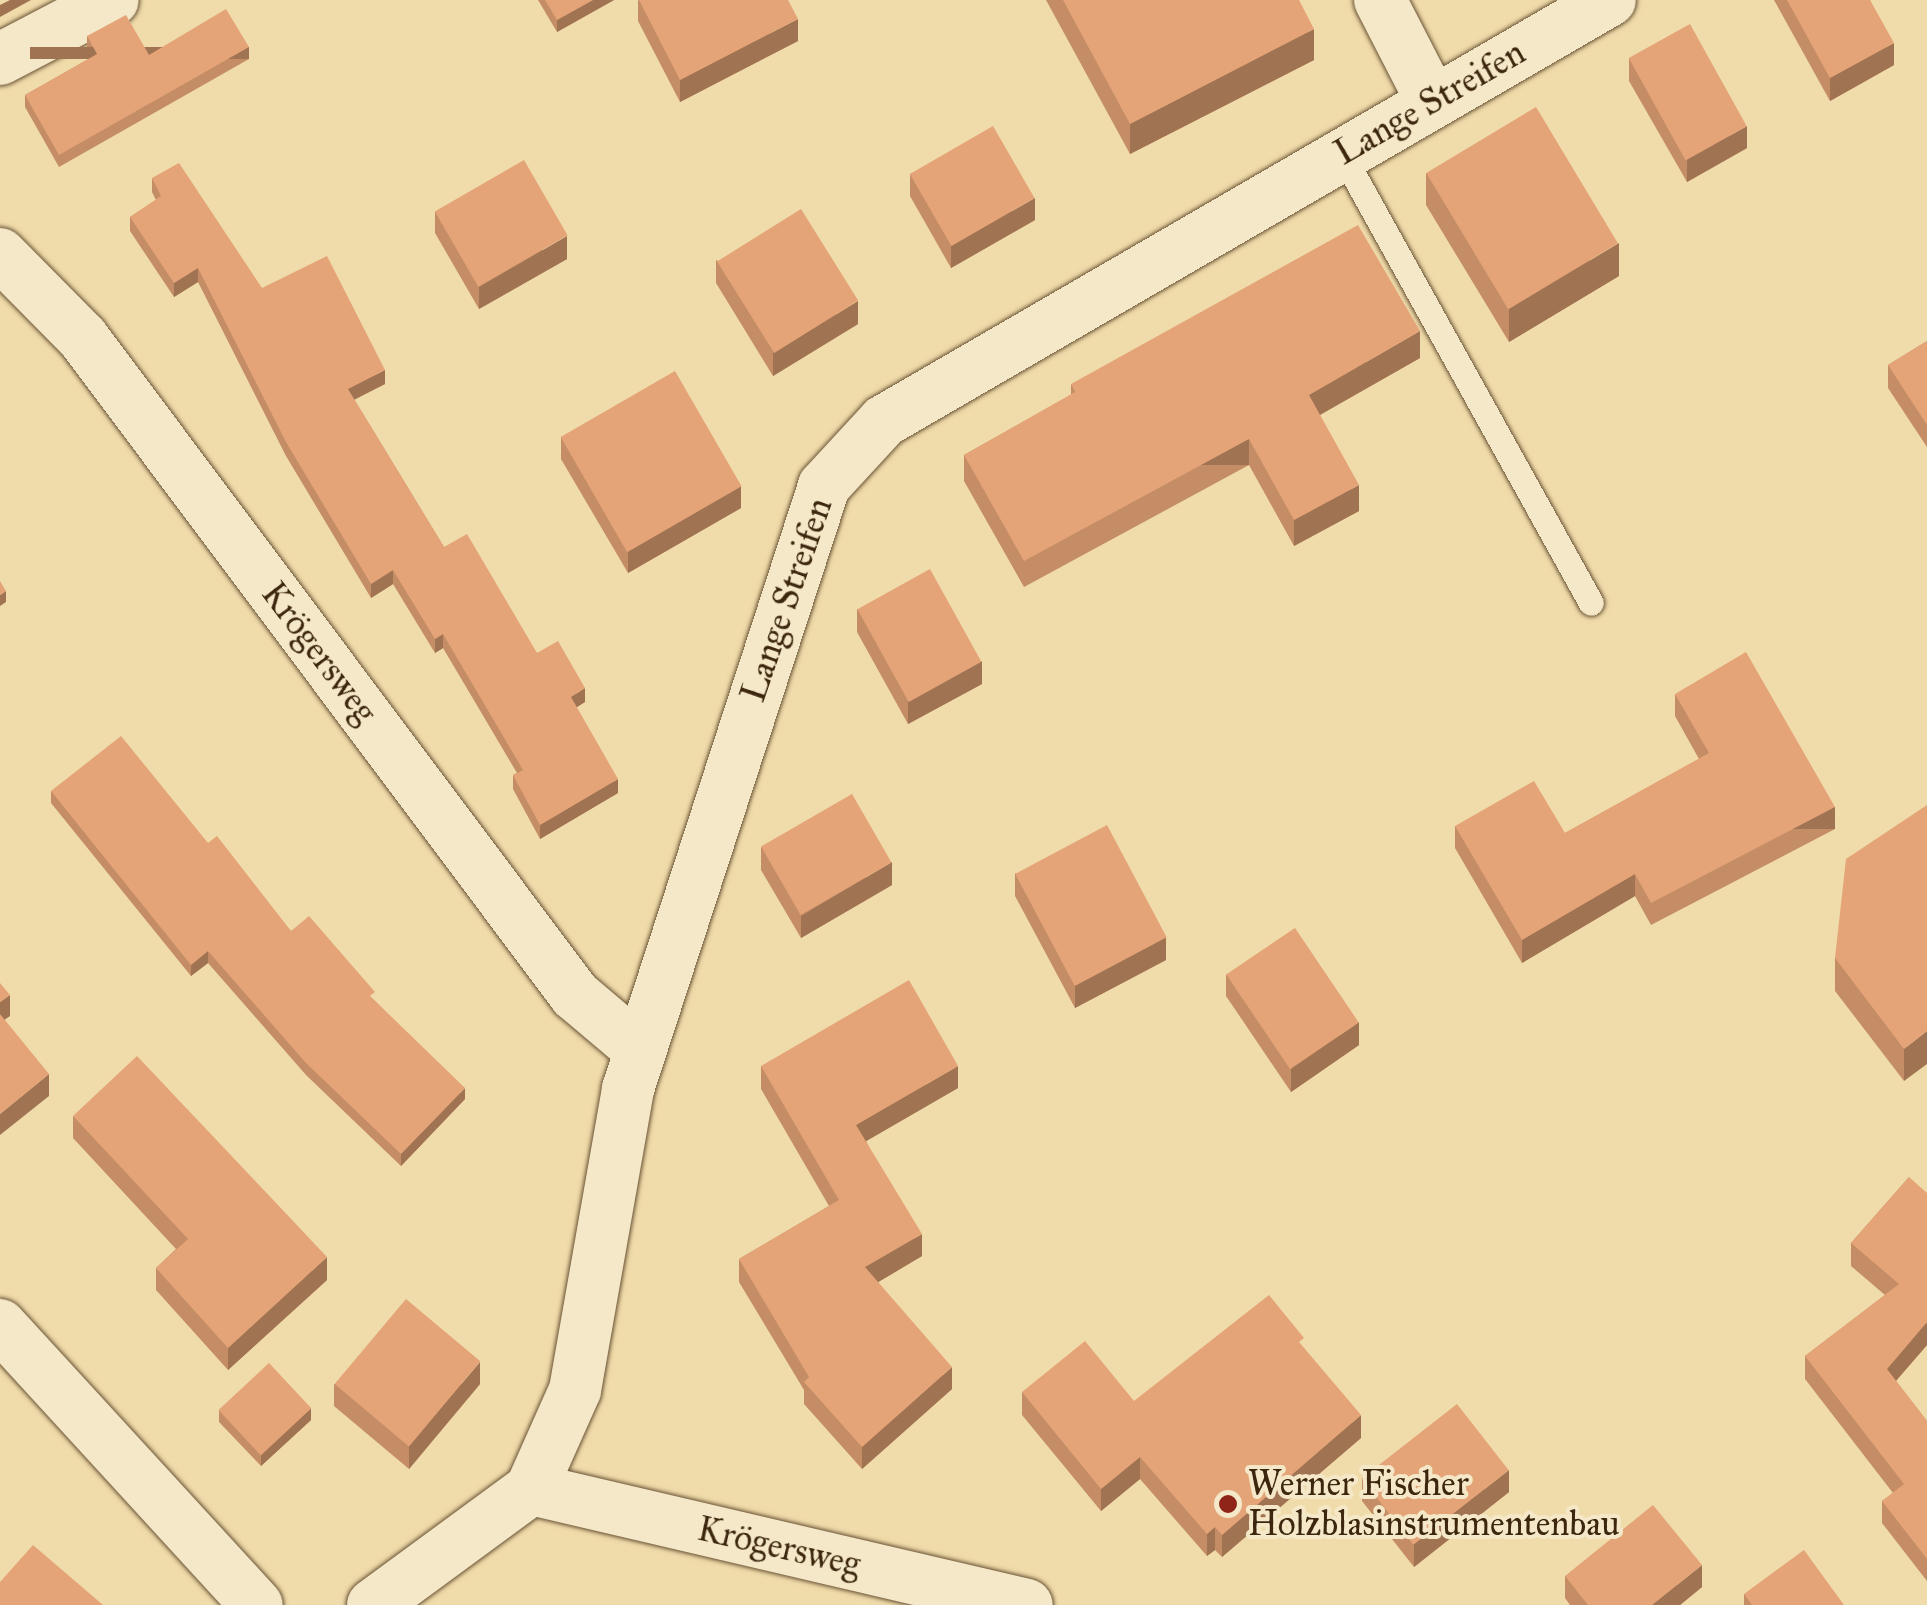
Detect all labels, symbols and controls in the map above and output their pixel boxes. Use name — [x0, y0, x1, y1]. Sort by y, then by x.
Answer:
street label: Lange Streifen — [1327, 32, 1533, 174]
street label: Lange Streifen — [733, 493, 841, 707]
street label: Krögersweg — [252, 574, 386, 732]
place label: Werner Fischer Holzblasinstrumentenbau — [1248, 1463, 1620, 1545]
marker: Werner Fischer Holzblasinstrumentenbau — [1217, 1493, 1239, 1515]
street label: Krögersweg — [693, 1508, 865, 1586]

